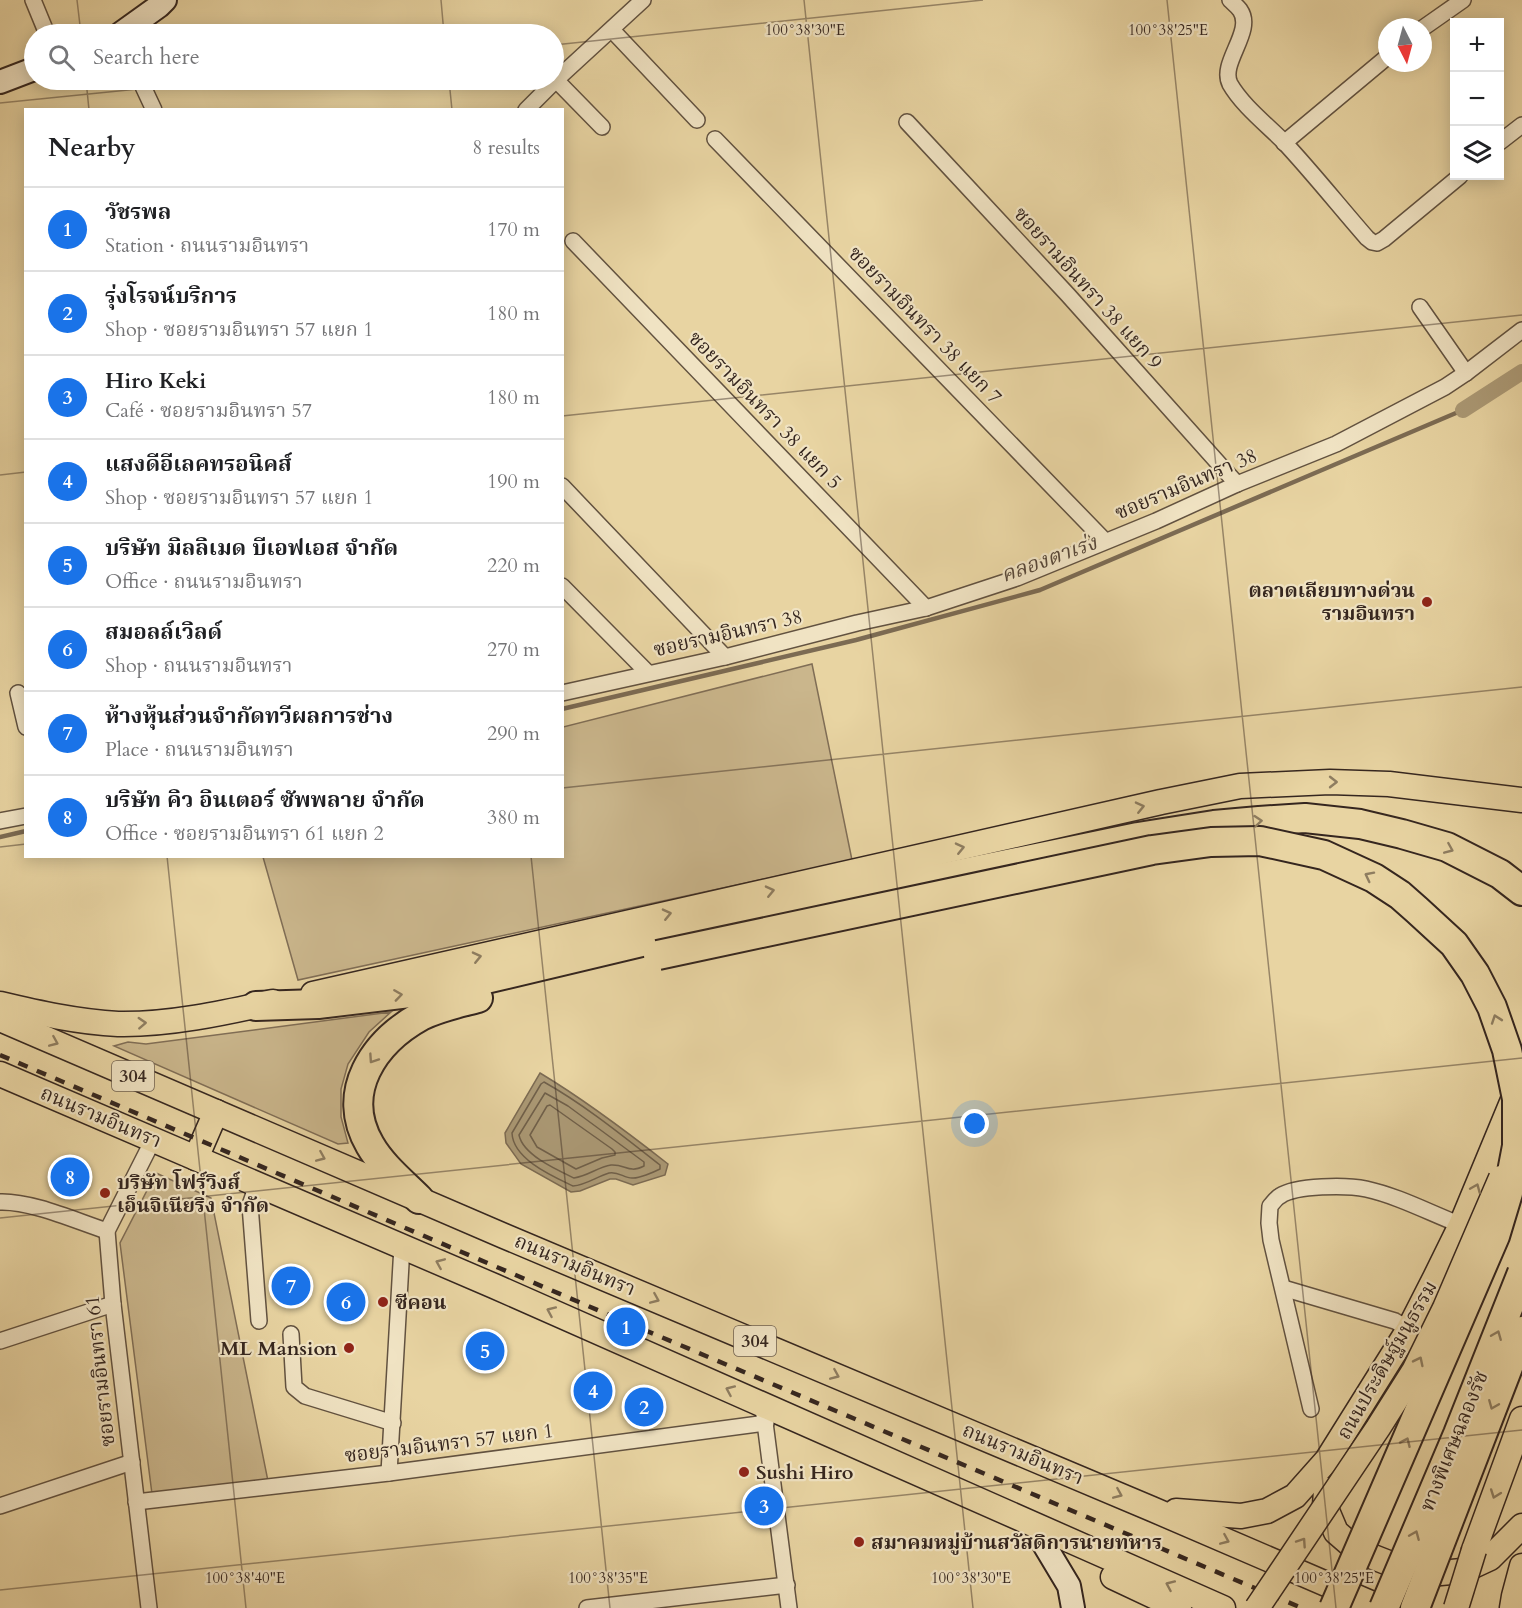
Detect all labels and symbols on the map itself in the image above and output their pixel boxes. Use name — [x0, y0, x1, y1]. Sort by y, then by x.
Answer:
north arrow — [1378, 18, 1432, 72]
text: 100°38'30"E — [765, 20, 845, 40]
text: 100°38'25"E — [1128, 20, 1208, 40]
street label: ซอยรามอินทรา 38 แยก 9 — [1008, 201, 1168, 375]
street label: ซอยรามอินทรา 38 แยก 7 — [842, 240, 1008, 410]
street label: ซอยรามอินทรา 38 แยก 5 — [682, 325, 848, 495]
street label: ซอยรามอินทรา 38 — [1111, 442, 1261, 526]
water label: คลองตาเร่ง — [997, 528, 1103, 590]
place label: ตลาดเลียบทางด่วน รามอินทรา — [1248, 577, 1415, 627]
marker: ตลาดเลียบทางด่วน รามอินทรา — [1420, 595, 1434, 609]
street label: ซอยรามอินทรา 38 — [651, 603, 805, 663]
one-way arrow — [1329, 776, 1338, 788]
one-way arrow — [1135, 801, 1145, 814]
one-way arrow — [1253, 815, 1262, 828]
one-way arrow — [955, 842, 965, 855]
one-way arrow — [1442, 842, 1453, 854]
one-way arrow — [1365, 872, 1376, 884]
one-way arrow — [764, 885, 774, 898]
one-way arrow — [662, 908, 672, 921]
one-way arrow — [471, 951, 481, 964]
one-way arrow — [393, 989, 402, 1001]
one-way arrow — [1491, 1014, 1504, 1025]
one-way arrow — [137, 1016, 146, 1029]
one-way arrow — [47, 1035, 58, 1047]
one-way arrow — [368, 1053, 380, 1063]
road number: 304 — [112, 1061, 154, 1091]
street label: ถนนรามอินทรา — [36, 1079, 166, 1155]
your location — [960, 1109, 989, 1138]
one-way arrow — [314, 1150, 325, 1162]
pin: 8 — [50, 1154, 90, 1200]
place label: บริษัท โฟร์วิงส์ เอ็นจิเนียริ่ง จำกัด — [117, 1169, 269, 1219]
one-way arrow — [1469, 1184, 1481, 1195]
marker: บริษัท โฟร์วิงส์ เอ็นจิเนียริ่ง จำกัด — [98, 1186, 112, 1200]
street label: ถนนรามอินทรา — [510, 1227, 640, 1303]
one-way arrow — [436, 1258, 447, 1270]
pin: 7 — [272, 1264, 310, 1308]
street label: ถนนประดิษฐ์มนูธรรม — [1330, 1275, 1444, 1445]
pin: 6 — [326, 1280, 366, 1324]
place label: ซีคอน — [395, 1289, 446, 1316]
one-way arrow — [649, 1292, 660, 1304]
street label: ซอยรามอินทรา 61 — [79, 1294, 121, 1448]
marker: ซีคอน — [376, 1295, 390, 1309]
pin: 1 — [606, 1304, 646, 1350]
one-way arrow — [547, 1307, 558, 1319]
road number: 304 — [734, 1326, 776, 1356]
pin: 5 — [466, 1328, 504, 1374]
one-way arrow — [1490, 1330, 1502, 1341]
place label: ML Mansion — [220, 1335, 337, 1362]
marker: ML Mansion — [342, 1341, 356, 1355]
one-way arrow — [1411, 1356, 1423, 1367]
street label: ทางพิเศษฉลองรัช — [1414, 1367, 1494, 1515]
pin: 4 — [574, 1368, 612, 1414]
one-way arrow — [829, 1368, 840, 1380]
pin: 2 — [624, 1384, 664, 1430]
one-way arrow — [725, 1385, 736, 1397]
one-way arrow — [1488, 1399, 1500, 1410]
street label: ถนนรามอินทรา — [958, 1416, 1088, 1492]
street label: ซอยรามอินทรา 57 แยก 1 — [343, 1417, 555, 1469]
one-way arrow — [1399, 1437, 1411, 1448]
place label: Sushi Hiro — [756, 1459, 853, 1486]
marker: Sushi Hiro — [737, 1465, 751, 1479]
pin: 3 — [744, 1484, 783, 1528]
one-way arrow — [1112, 1487, 1123, 1499]
one-way arrow — [1489, 1488, 1502, 1499]
place label: สมาคมหมู่บ้านสวัสดิการนายทหาร — [871, 1529, 1162, 1556]
one-way arrow — [1408, 1530, 1420, 1541]
one-way arrow — [1219, 1533, 1230, 1545]
marker: สมาคมหมู่บ้านสวัสดิการนายทหาร — [852, 1535, 866, 1549]
one-way arrow — [1295, 1538, 1306, 1549]
text: 100°38'40"E — [205, 1568, 285, 1588]
text: 100°38'35"E — [568, 1568, 648, 1588]
text: 100°38'30"E — [931, 1568, 1011, 1588]
text: 100°38'25"E — [1294, 1568, 1374, 1588]
one-way arrow — [1165, 1580, 1176, 1592]

